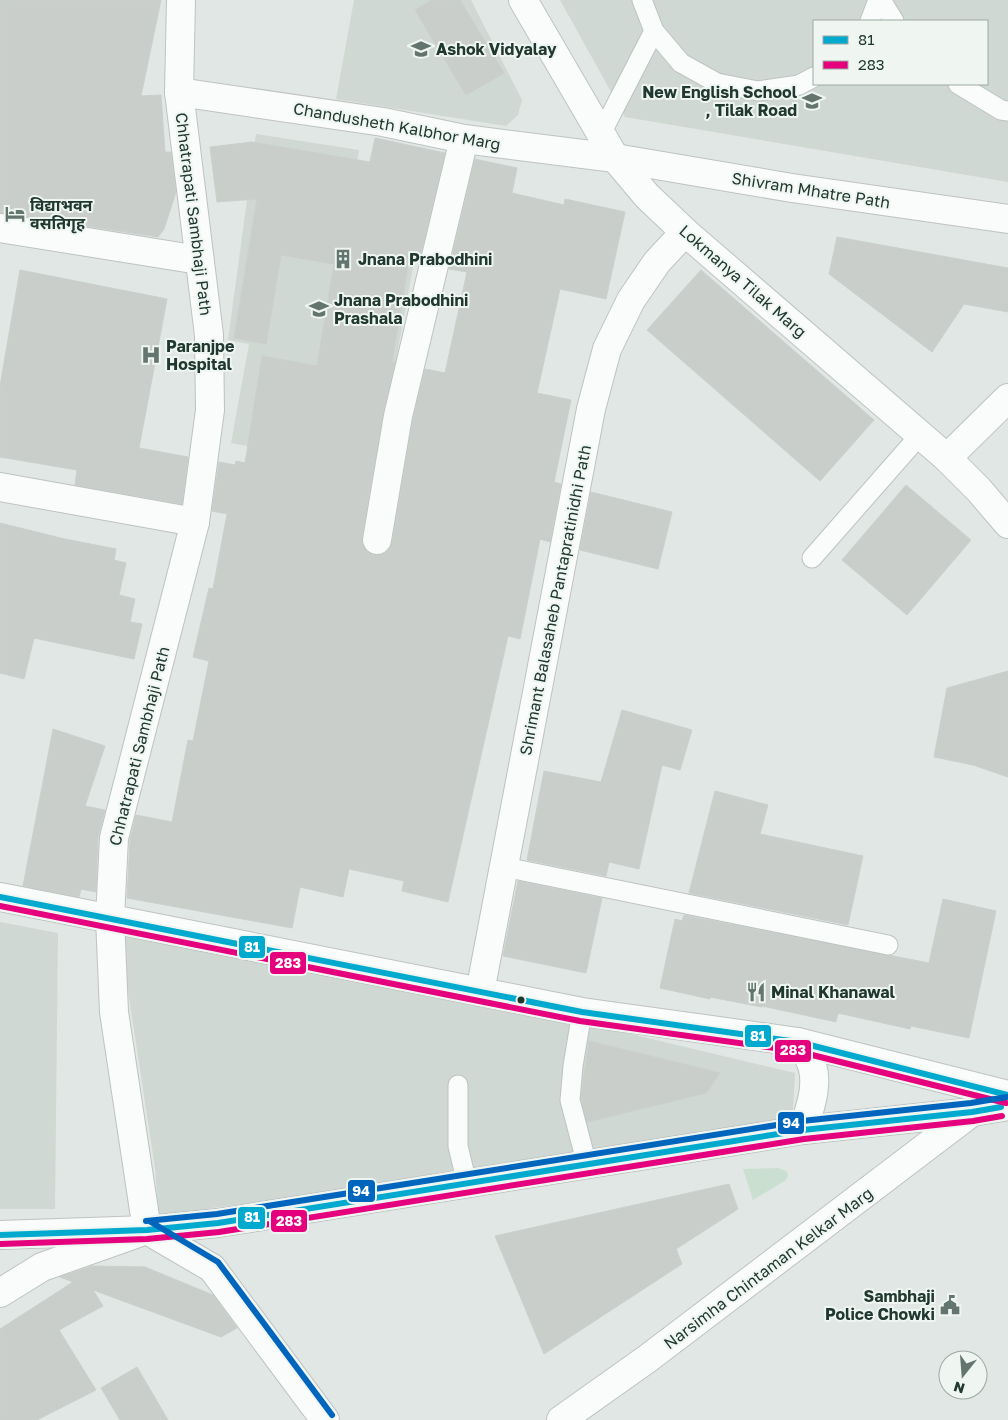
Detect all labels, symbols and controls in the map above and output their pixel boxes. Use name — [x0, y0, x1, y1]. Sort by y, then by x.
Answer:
legend — [813, 20, 988, 85]
text: 81 — [858, 30, 874, 48]
school or university icon: Ashok Vidyalay — [410, 38, 432, 60]
place label: Ashok Vidyalay — [436, 39, 557, 59]
text: 283 — [858, 55, 885, 73]
place label: New English School , Tilak Road — [642, 82, 798, 120]
school or university icon: New English School , Tilak Road — [801, 90, 823, 112]
street label: Chandusheth Kalbhor Marg — [292, 98, 502, 154]
street label: Chhatrapati Sambhaji Path — [172, 111, 216, 317]
street label: Shivram Mhatre Path — [730, 168, 892, 212]
place label: विद्याभवन वसतिगृह — [30, 195, 94, 234]
hotel icon: विद्याभवन वसतिगृह — [4, 203, 26, 225]
street label: Lokmanya Tilak Marg — [675, 220, 811, 342]
building icon: Jnana Prabodhini — [332, 248, 354, 270]
place label: Jnana Prabodhini — [358, 249, 492, 269]
place label: Jnana Prabodhini Prashala — [334, 290, 468, 328]
school or university icon: Jnana Prabodhini Prashala — [308, 298, 330, 320]
place label: Paranjpe Hospital — [166, 336, 234, 374]
hospital icon: Paranjpe Hospital — [140, 344, 162, 366]
street label: Shrimant Balasaheb Pantapratinidhi Path — [515, 443, 595, 757]
street label: Chhatrapati Sambhaji Path — [105, 644, 173, 848]
line badge: 81 — [238, 935, 266, 959]
text: 81 — [244, 938, 260, 955]
line badge: 283 — [269, 951, 307, 975]
text: 283 — [275, 954, 301, 971]
restaurant icon: Minal Khanawal — [745, 981, 767, 1003]
place label: Minal Khanawal — [771, 982, 895, 1002]
unlabelled marker — [516, 995, 526, 1005]
line badge: 81 — [744, 1024, 772, 1048]
text: 81 — [750, 1027, 766, 1044]
line badge: 283 — [774, 1039, 812, 1063]
text: 283 — [780, 1041, 806, 1058]
line badge: 94 — [777, 1111, 805, 1135]
text: 94 — [782, 1114, 800, 1131]
line badge: 94 — [347, 1179, 376, 1203]
text: 94 — [352, 1182, 370, 1199]
street label: Narsimha Chintaman Kelkar Marg — [660, 1183, 876, 1353]
line badge: 81 — [237, 1206, 266, 1230]
text: 81 — [244, 1208, 260, 1225]
line badge: 283 — [270, 1209, 308, 1233]
text: 283 — [276, 1212, 302, 1229]
place label: Sambhaji Police Chowki — [825, 1286, 935, 1324]
public building icon: Sambhaji Police Chowki — [939, 1294, 961, 1316]
north arrow — [938, 1350, 988, 1400]
text: N — [951, 1378, 967, 1398]

